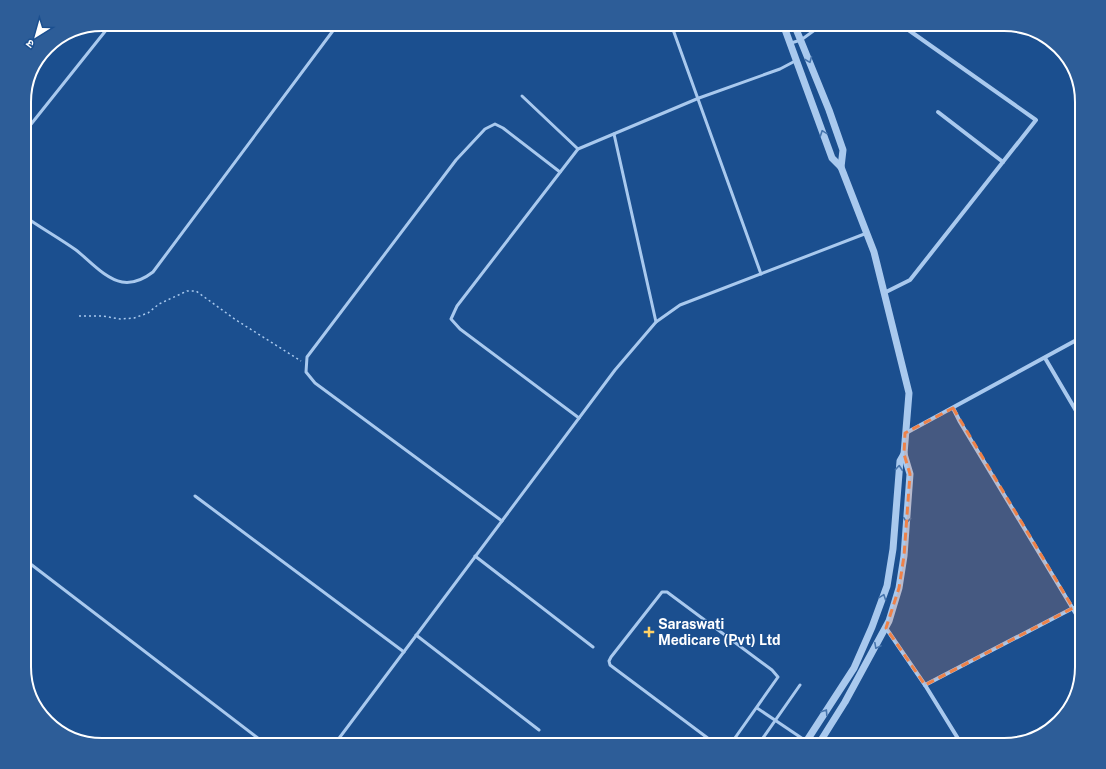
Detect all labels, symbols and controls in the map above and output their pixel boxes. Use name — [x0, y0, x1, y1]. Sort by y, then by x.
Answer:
north arrow — [16, 16, 56, 56]
text: उ — [23, 37, 36, 51]
one-way arrow — [804, 57, 812, 64]
one-way arrow — [820, 129, 828, 136]
one-way arrow — [895, 465, 904, 471]
one-way arrow — [903, 517, 912, 523]
one-way arrow — [879, 593, 887, 600]
place label: Saraswati Medicare (Pvt) Ltd — [658, 616, 781, 648]
marker: Saraswati Medicare (Pvt) Ltd — [643, 626, 655, 638]
one-way arrow — [874, 641, 881, 649]
one-way arrow — [820, 710, 827, 717]

